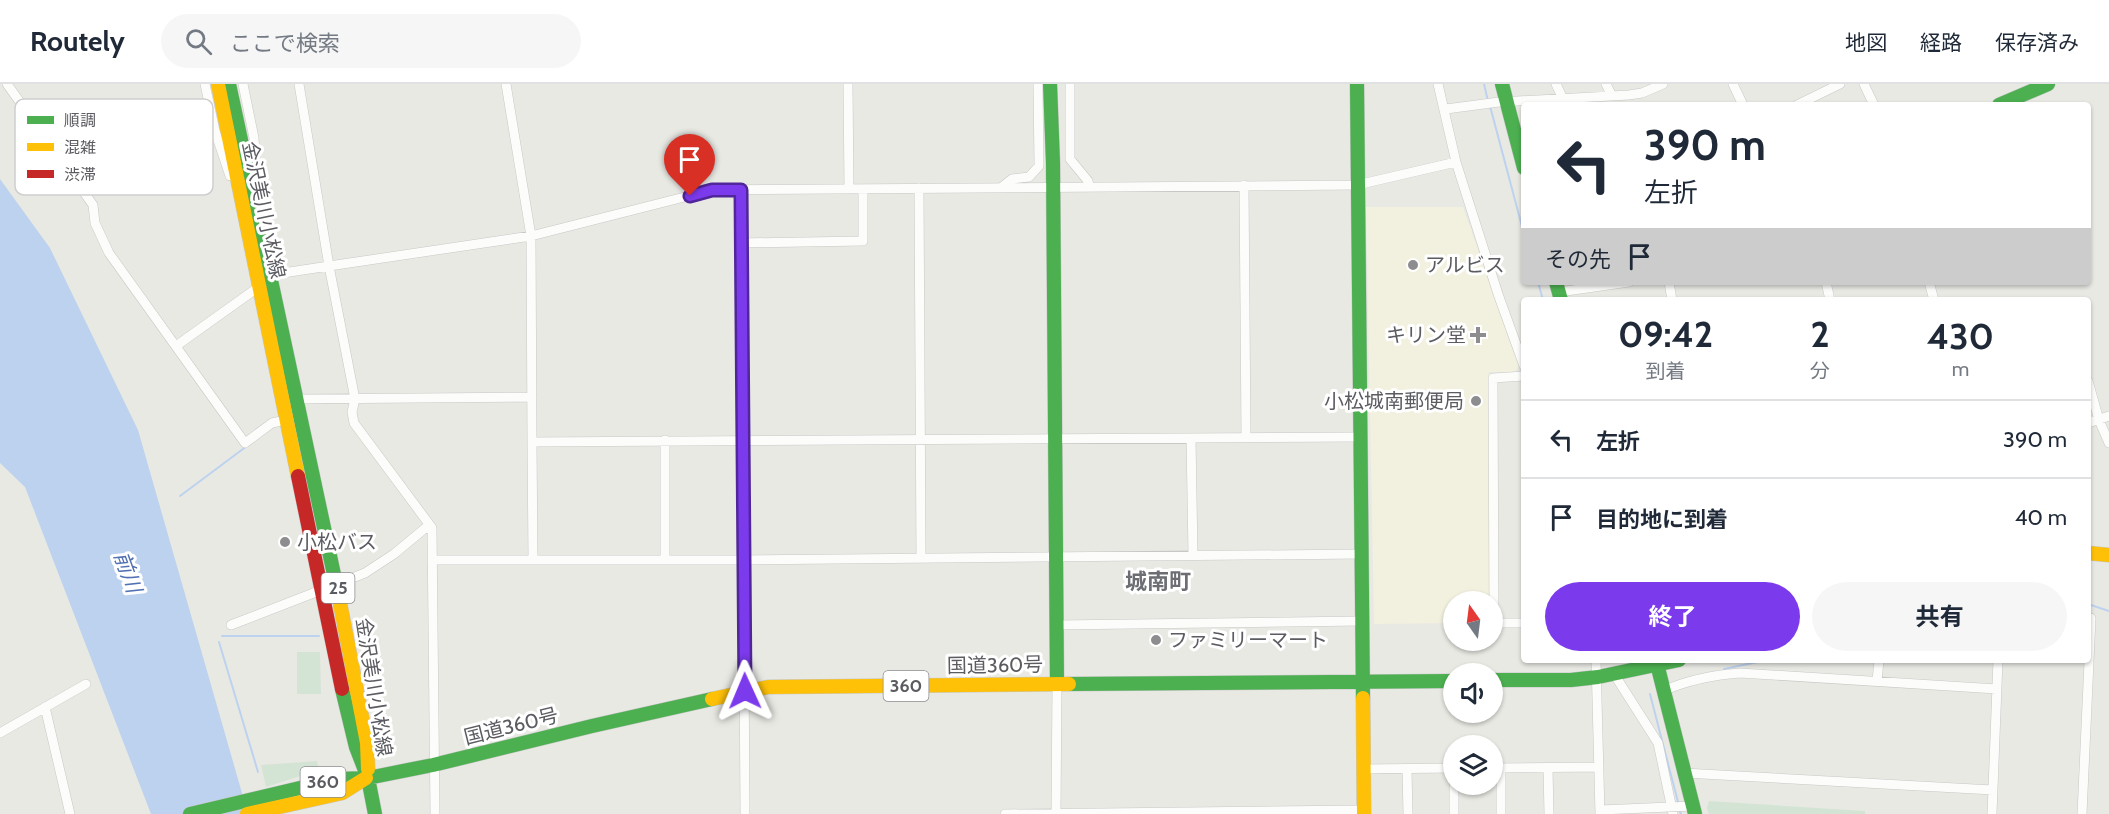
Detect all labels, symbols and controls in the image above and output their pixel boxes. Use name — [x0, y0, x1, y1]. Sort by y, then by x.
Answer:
search box — [161, 14, 581, 68]
text: Routely — [30, 24, 125, 58]
icon: search — [182, 25, 215, 58]
text: ここで検索 — [230, 30, 340, 57]
text: 地図 — [1845, 30, 1887, 55]
text: 経路 — [1920, 30, 1962, 55]
text: 保存済み — [1995, 30, 2079, 55]
legend — [15, 99, 213, 195]
text: 順調 — [64, 111, 96, 130]
text: 390 m — [1644, 119, 1766, 171]
icon: left — [1545, 126, 1623, 204]
pin — [664, 134, 715, 196]
text: 混雑 — [64, 138, 96, 157]
street label: 金沢美川小松線 — [238, 139, 290, 281]
icon: arrive — [673, 143, 706, 176]
text: 渋滞 — [64, 165, 96, 184]
text: 左折 — [1644, 176, 1698, 209]
icon: arrive — [1623, 240, 1656, 273]
text: その先 — [1545, 246, 1611, 273]
place label: アルビス — [1425, 253, 1505, 277]
marker: アルビス — [1406, 258, 1420, 272]
text: 09:42 — [1618, 312, 1713, 356]
text: 2 — [1810, 312, 1829, 356]
text: 430 — [1927, 314, 1994, 358]
place label: キリン堂 — [1386, 323, 1466, 347]
marker: キリン堂 — [1471, 328, 1485, 342]
text: m — [1952, 357, 1969, 381]
text: 到着 — [1645, 359, 1685, 383]
text: 分 — [1810, 359, 1830, 383]
place label: 小松城南郵便局 — [1324, 389, 1464, 413]
marker: 小松城南郵便局 — [1469, 394, 1483, 408]
icon: left — [1545, 423, 1578, 456]
text: 390 m — [2003, 426, 2067, 453]
text: 左折 — [1596, 428, 1640, 455]
icon: arrive — [1545, 501, 1578, 534]
text: 40 m — [2015, 504, 2067, 531]
text: 目的地に到着 — [1596, 506, 1728, 533]
place label: 小松バス — [297, 530, 377, 554]
marker: 小松バス — [278, 535, 292, 549]
water label: 前川 — [109, 548, 148, 598]
district label: 城南町 — [1125, 568, 1191, 595]
road number: 25 — [322, 573, 354, 603]
button: 終了 — [1545, 582, 1800, 651]
button: 共有 — [1812, 582, 2067, 651]
north arrow — [1443, 591, 1503, 651]
map controls — [1443, 591, 1503, 795]
street label: 金沢美川小松線 — [351, 616, 397, 758]
place label: ファミリーマート — [1168, 628, 1328, 652]
marker: ファミリーマート — [1149, 633, 1163, 647]
street label: 国道360号 — [947, 652, 1043, 678]
position arrow — [713, 659, 777, 723]
button: sound — [1443, 663, 1503, 723]
road number: 360 — [884, 671, 928, 701]
street label: 国道360号 — [461, 703, 561, 749]
button: layers — [1443, 735, 1503, 795]
road number: 360 — [300, 767, 346, 797]

